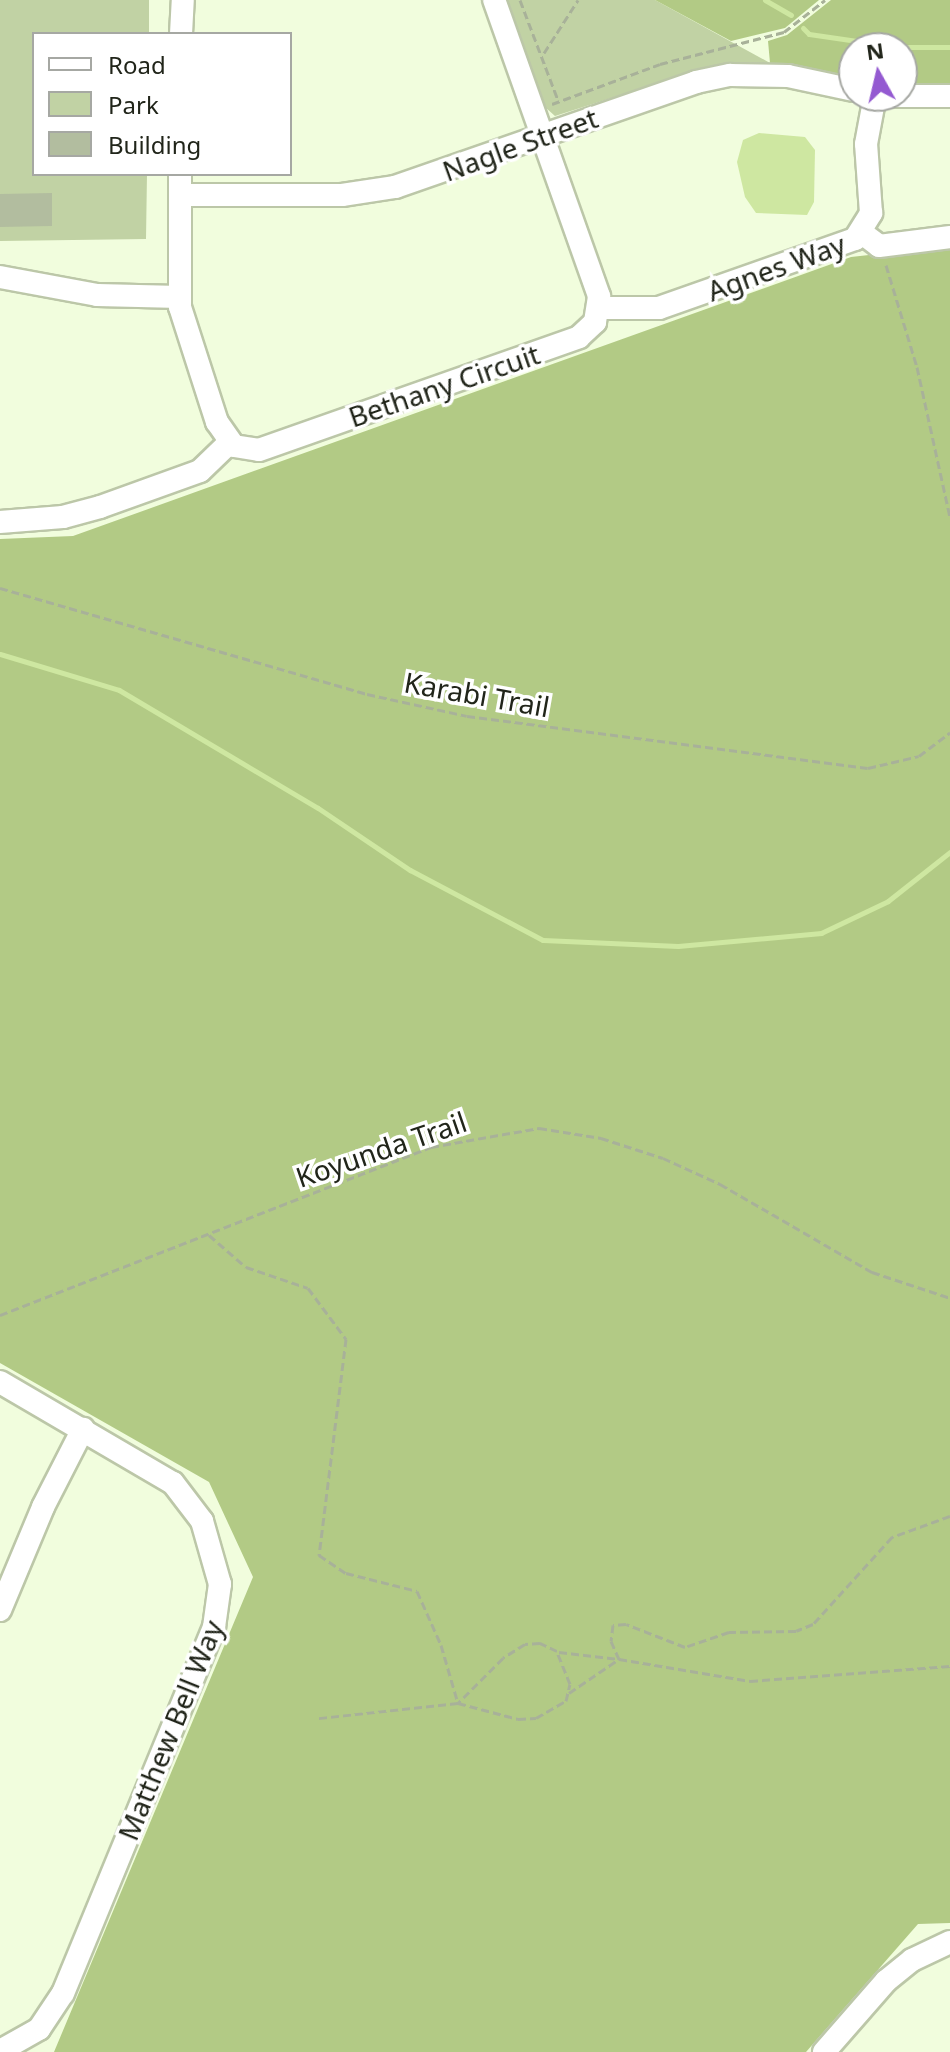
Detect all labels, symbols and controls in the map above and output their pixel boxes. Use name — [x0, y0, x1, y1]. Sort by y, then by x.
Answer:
legend — [32, 32, 292, 176]
north arrow — [838, 32, 918, 112]
text: N — [864, 34, 886, 66]
text: Road — [108, 48, 166, 81]
text: Park — [108, 88, 159, 121]
street label: Nagle Street — [438, 100, 602, 188]
text: Building — [108, 128, 201, 161]
street label: Agnes Way — [702, 227, 850, 307]
street label: Bethany Circuit — [344, 337, 544, 433]
street label: Karabi Trail — [402, 665, 552, 723]
street label: Koyunda Trail — [291, 1104, 471, 1194]
street label: Matthew Bell Way — [111, 1615, 229, 1845]

